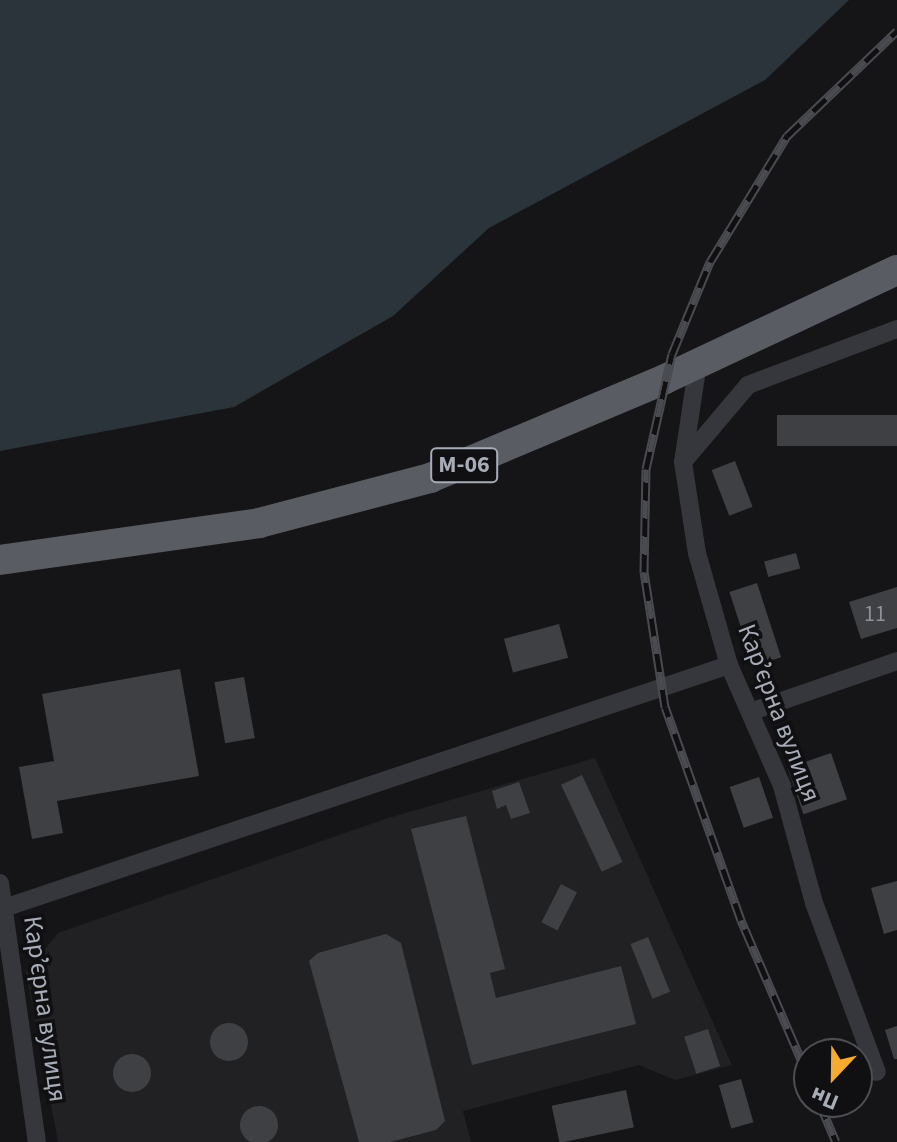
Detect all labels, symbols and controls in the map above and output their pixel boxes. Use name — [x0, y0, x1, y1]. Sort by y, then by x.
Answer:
road number: М-06 — [430, 445, 498, 485]
house number: 11 — [864, 602, 886, 628]
street label: Карʼєрна вулиця — [731, 620, 827, 806]
street label: Карʼєрна вулиця — [16, 914, 74, 1104]
north arrow — [793, 1038, 873, 1118]
text: Пн — [806, 1078, 843, 1118]

